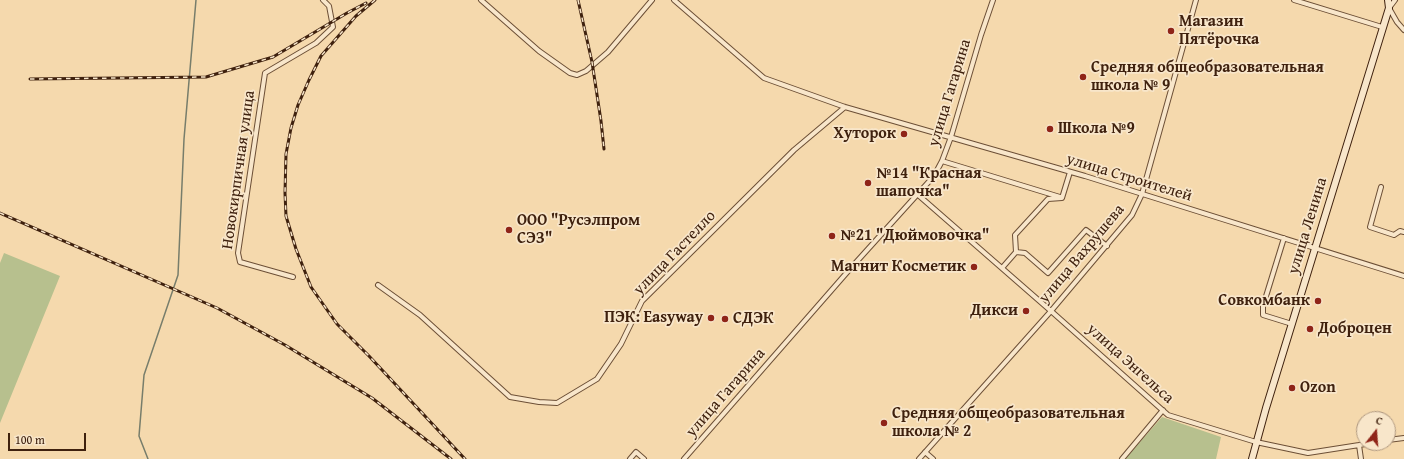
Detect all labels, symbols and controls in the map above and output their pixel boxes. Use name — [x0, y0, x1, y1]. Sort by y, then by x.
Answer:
place label: Магазин Пятёрочка — [1179, 12, 1259, 50]
marker: Магазин Пятёрочка — [1166, 26, 1176, 36]
street label: улица Гагарина — [925, 37, 975, 149]
place label: Средняя общеобразовательная школа № 9 — [1091, 58, 1324, 96]
marker: Средняя общеобразовательная школа № 9 — [1078, 72, 1088, 82]
street label: Новокирпичная улица — [218, 89, 260, 251]
place label: Школа №9 — [1058, 119, 1135, 139]
place label: Хуторок — [834, 124, 896, 144]
marker: Школа №9 — [1045, 124, 1055, 134]
marker: Хуторок — [899, 129, 909, 139]
street label: улица Строителей — [1064, 150, 1194, 206]
place label: №14 "Красная шапочка" — [876, 164, 982, 202]
street label: улица Ленина — [1284, 175, 1332, 277]
marker: №14 "Красная шапочка" — [863, 178, 873, 188]
street label: улица Вахрушева — [1035, 201, 1129, 307]
street label: улица Гастелло — [630, 207, 720, 299]
place label: ООО "Русэлпром СЭЗ" — [517, 211, 640, 249]
marker: ООО "Русэлпром СЭЗ" — [504, 225, 514, 235]
place label: №21 "Дюймовочка" — [840, 226, 990, 246]
marker: №21 "Дюймовочка" — [827, 231, 837, 241]
place label: Магнит Косметик — [831, 257, 966, 277]
marker: Магнит Косметик — [969, 262, 979, 272]
place label: Совкомбанк — [1218, 291, 1310, 311]
marker: Совкомбанк — [1313, 296, 1323, 306]
place label: Дикси — [970, 301, 1018, 321]
marker: Дикси — [1021, 306, 1031, 316]
place label: ПЭК: Easyway — [604, 308, 703, 328]
place label: СДЭК — [733, 309, 774, 329]
marker: ПЭК: Easyway — [706, 313, 716, 323]
marker: СДЭК — [720, 314, 730, 324]
place label: Доброцен — [1318, 319, 1392, 339]
street label: улица Энгельса — [1083, 320, 1177, 408]
marker: Доброцен — [1305, 324, 1315, 334]
street label: улица Гагарина — [682, 345, 770, 441]
place label: Ozon — [1300, 378, 1336, 398]
marker: Ozon — [1287, 383, 1297, 393]
place label: Средняя общеобразовательная школа № 2 — [892, 404, 1125, 442]
north arrow — [1356, 411, 1396, 451]
text: С — [1374, 412, 1385, 429]
marker: Средняя общеобразовательная школа № 2 — [879, 418, 889, 428]
scale bar — [10, 425, 88, 451]
text: 100 m — [15, 431, 45, 448]

